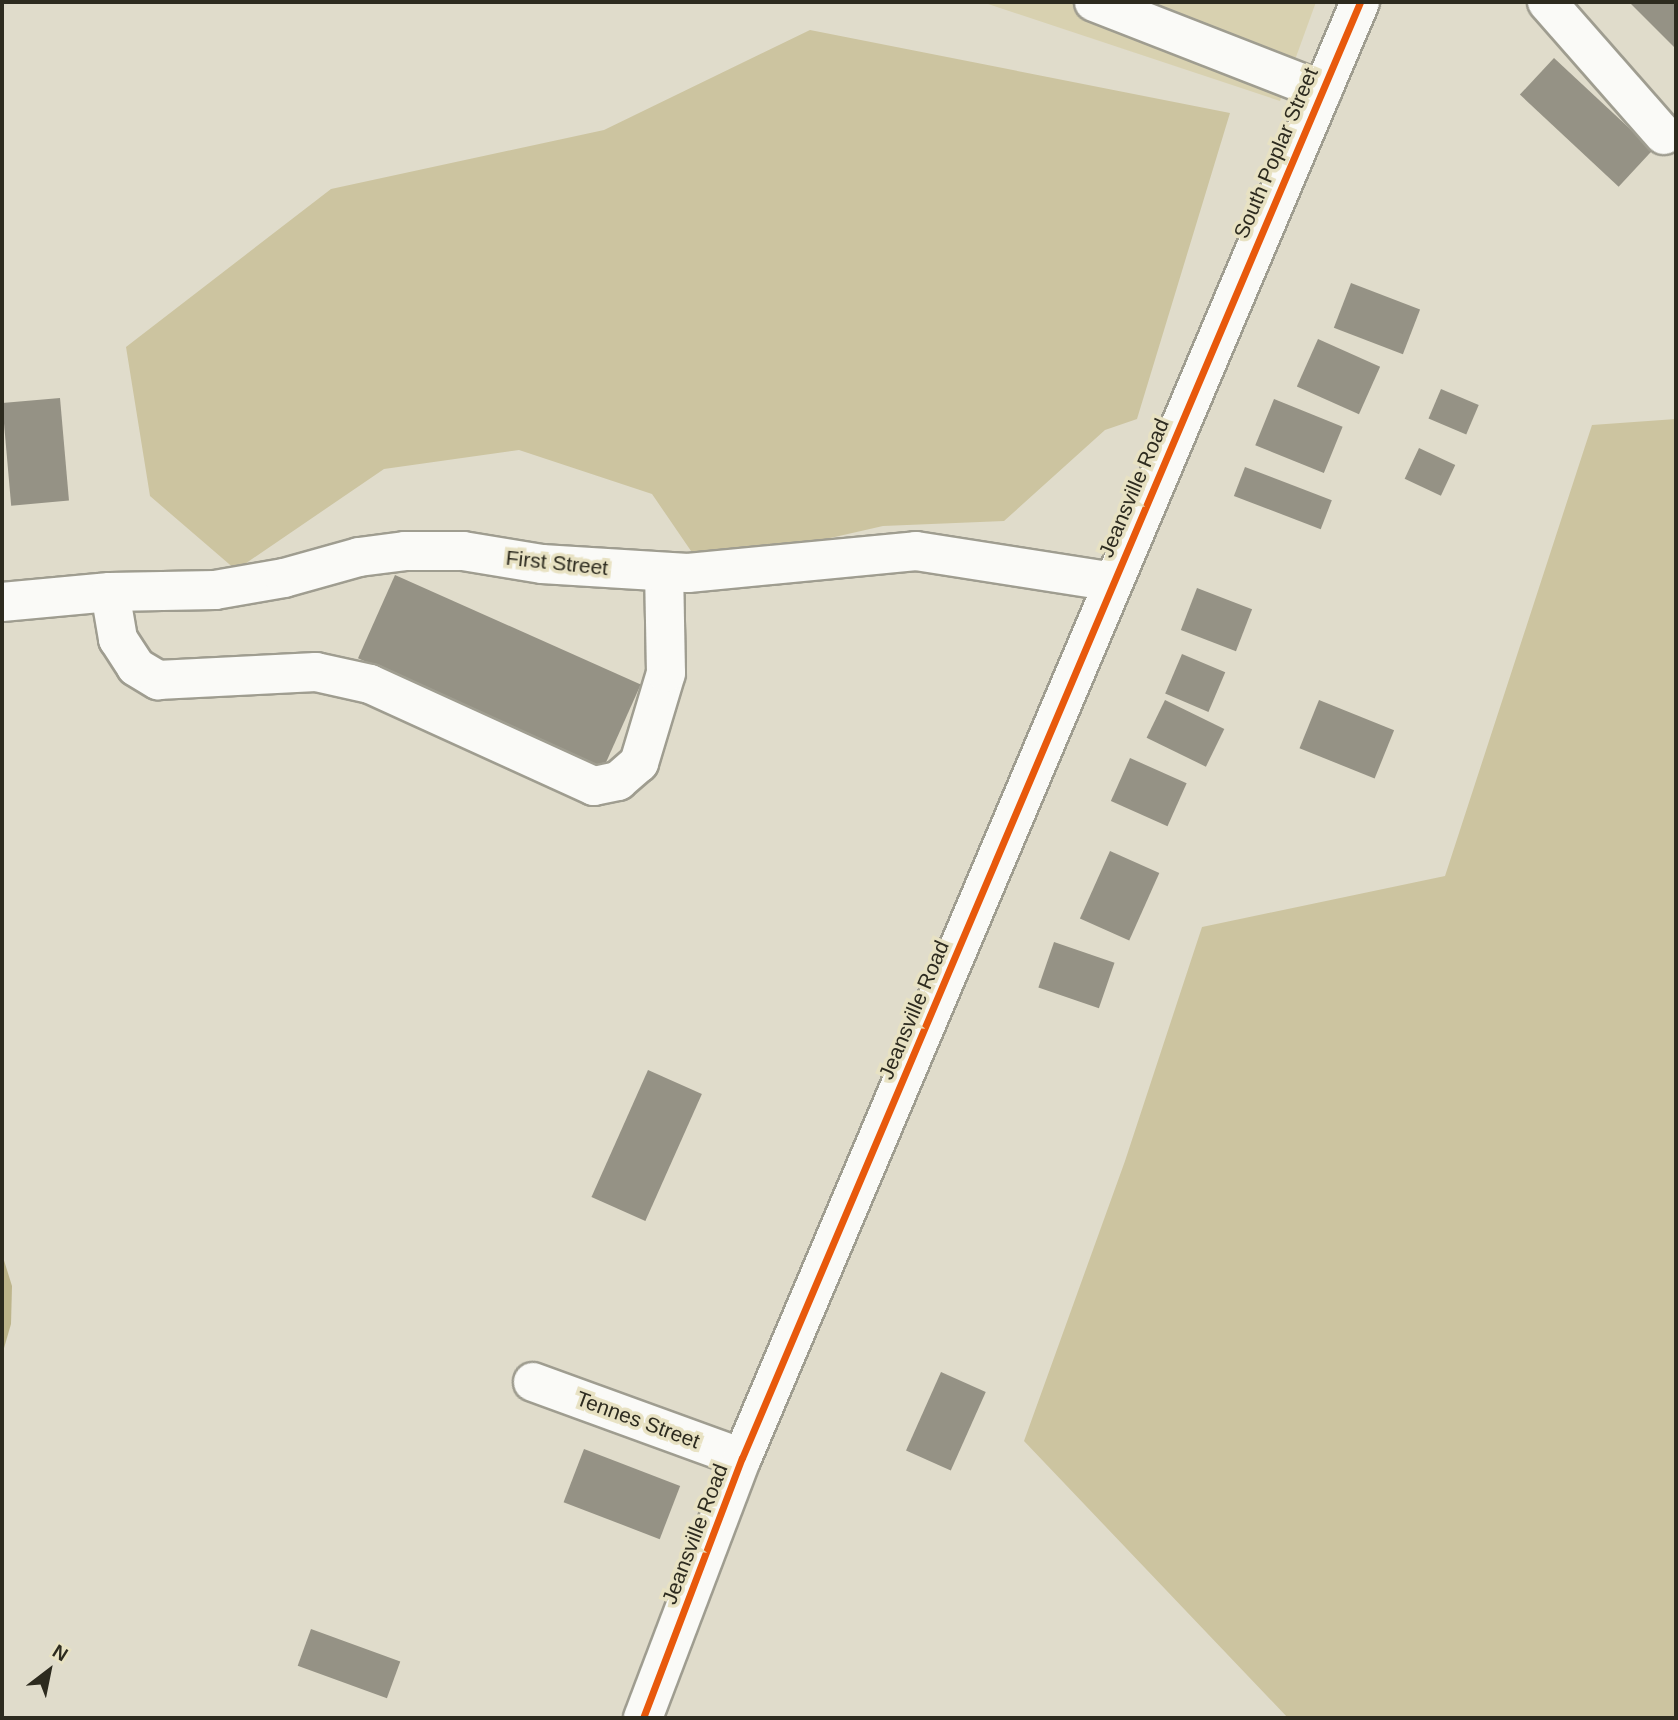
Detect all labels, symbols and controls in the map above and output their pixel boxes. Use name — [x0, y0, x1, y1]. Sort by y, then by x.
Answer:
street label: South Poplar Street — [1229, 64, 1323, 242]
street label: Jeansville Road — [1093, 415, 1175, 561]
street label: First Street — [505, 545, 609, 581]
street label: Jeansville Road — [873, 937, 955, 1083]
street label: Tennes Street — [573, 1386, 703, 1454]
street label: Jeansville Road — [657, 1460, 733, 1608]
north arrow — [14, 1636, 84, 1706]
text: N — [49, 1640, 72, 1665]

